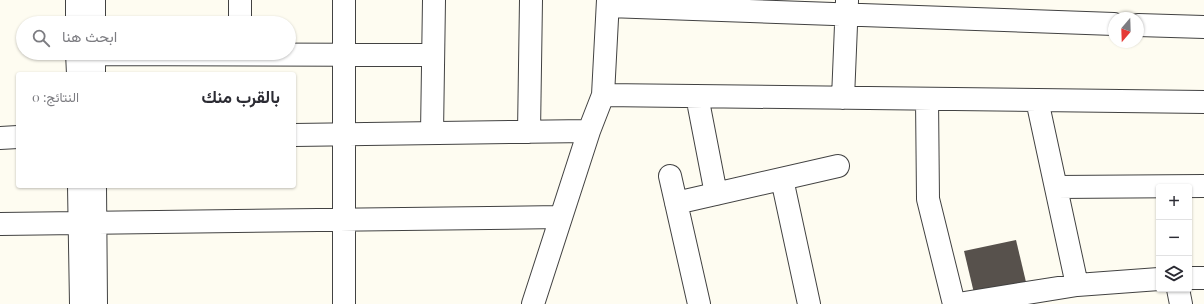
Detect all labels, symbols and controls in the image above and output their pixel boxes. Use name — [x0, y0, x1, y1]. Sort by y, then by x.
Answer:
north arrow — [1108, 12, 1144, 48]
search box — [16, 16, 296, 60]
text: ابحث هنا — [62, 26, 117, 46]
icon: search — [30, 27, 52, 49]
text: بالقرب منك — [201, 85, 280, 107]
text: النتائج: 0 — [32, 88, 79, 105]
map controls — [1156, 184, 1192, 292]
button: + — [1156, 184, 1192, 220]
button: − — [1156, 220, 1192, 256]
button: layers — [1156, 256, 1192, 292]

